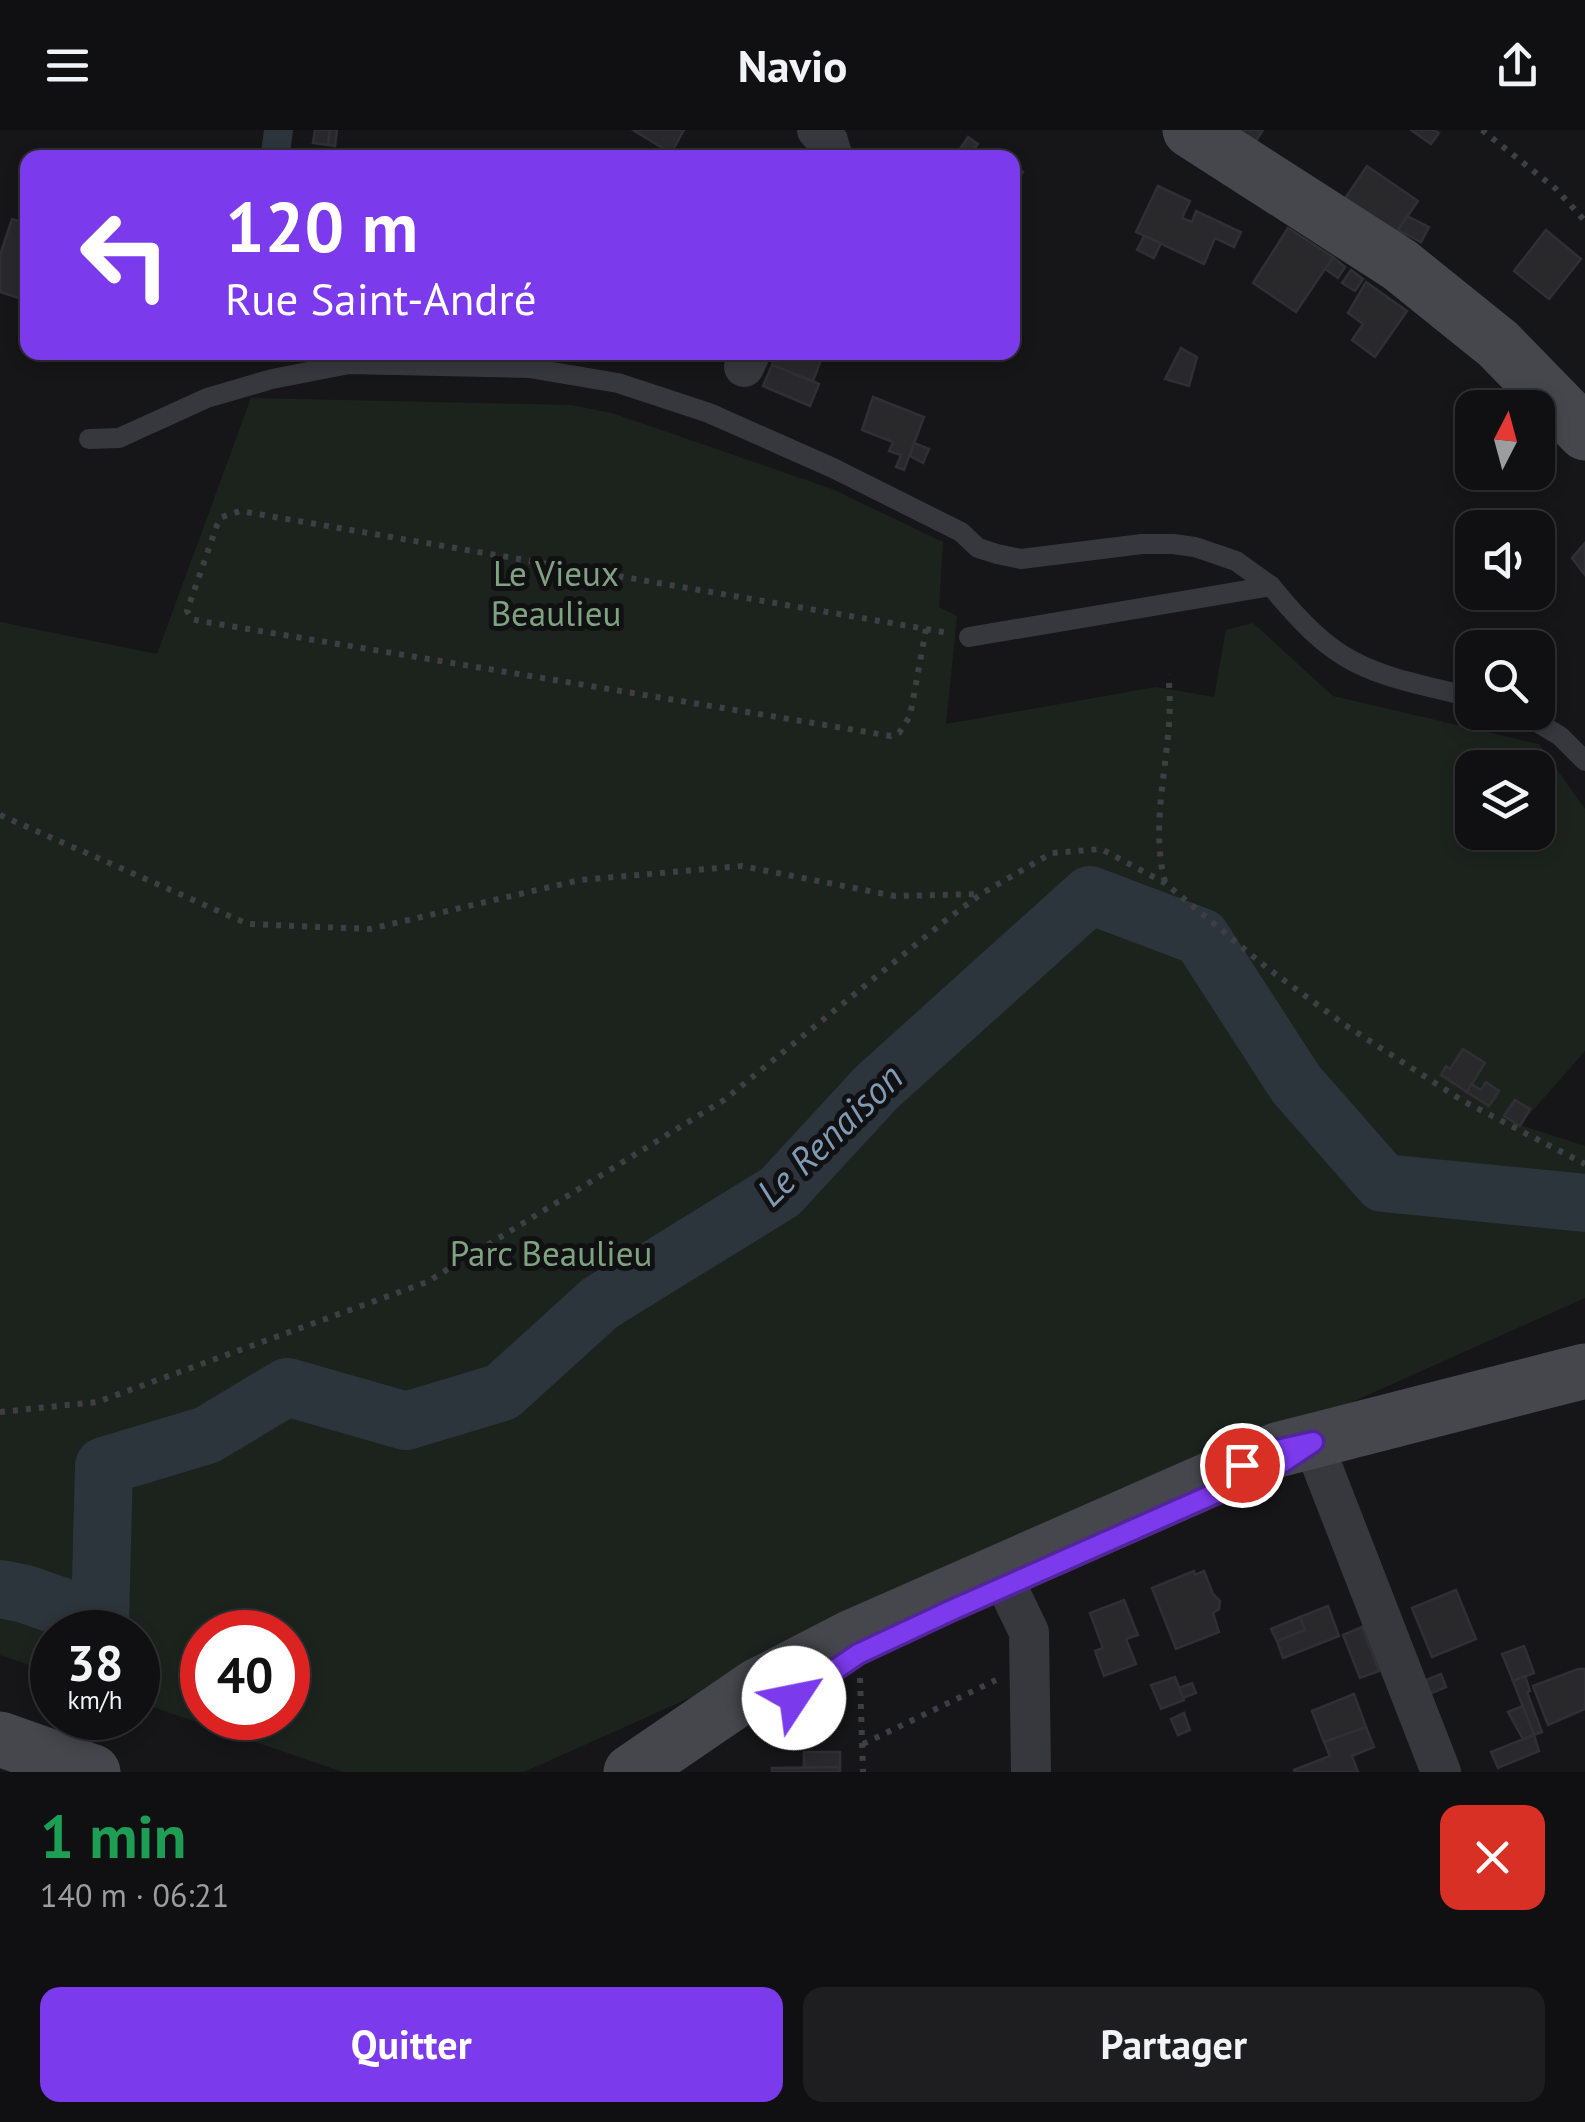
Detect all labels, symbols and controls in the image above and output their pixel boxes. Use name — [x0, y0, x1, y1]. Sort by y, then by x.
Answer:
text: Navio — [738, 36, 847, 94]
icon: menu — [40, 38, 95, 93]
icon: share — [1490, 38, 1545, 93]
text: 120 m — [225, 181, 418, 271]
icon: left — [60, 190, 190, 320]
text: Rue Saint-André — [225, 269, 537, 327]
north arrow — [1455, 390, 1555, 490]
map controls — [1455, 390, 1555, 850]
button: sound — [1455, 510, 1555, 610]
park label: Le Vieux Beaulieu — [491, 550, 621, 636]
button: search — [1455, 630, 1555, 730]
button: layers — [1455, 750, 1555, 850]
water label: Le Renaison — [746, 1052, 912, 1216]
park label: Parc Beaulieu — [450, 1230, 652, 1276]
pin — [1200, 1423, 1285, 1508]
icon: arrive — [1215, 1438, 1270, 1493]
speed limit sign: 40 — [180, 1610, 310, 1740]
text: 38 — [67, 1630, 123, 1695]
position arrow — [742, 1646, 846, 1750]
text: km/h — [68, 1684, 122, 1716]
text: 1 min — [40, 1797, 186, 1875]
button: close — [1440, 1805, 1545, 1910]
text: 140 m · 06:21 — [40, 1874, 229, 1916]
button: Quitter — [40, 1987, 783, 2102]
button: Partager — [803, 1987, 1545, 2102]

